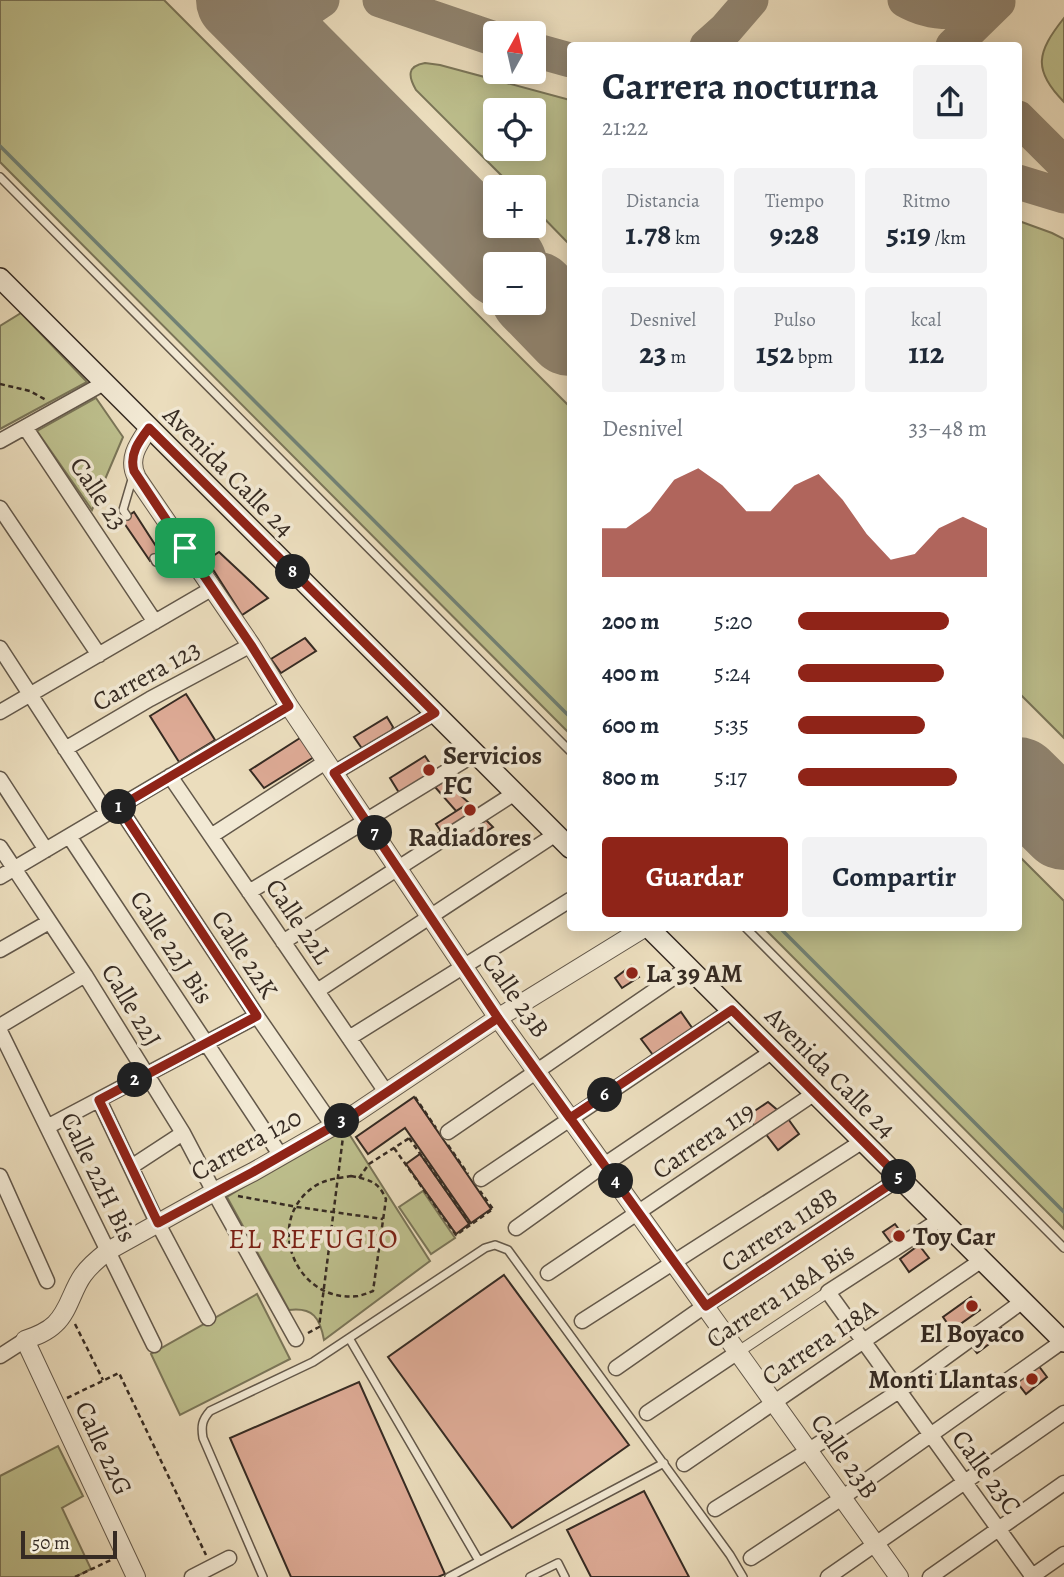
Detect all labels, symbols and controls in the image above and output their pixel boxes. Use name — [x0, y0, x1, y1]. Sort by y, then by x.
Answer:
north arrow — [483, 21, 546, 84]
map controls — [483, 21, 546, 315]
text: Carrera nocturna — [602, 60, 878, 112]
button: share — [913, 65, 987, 139]
button: locate — [483, 98, 546, 161]
text: 21:22 — [602, 112, 648, 143]
button: + — [483, 175, 546, 238]
text: Distancia — [626, 188, 700, 214]
text: Tiempo — [765, 188, 824, 214]
text: Ritmo — [902, 188, 950, 214]
text: 1.78 — [625, 214, 671, 254]
text: 9:28 — [770, 214, 819, 254]
text: 5:19 — [886, 214, 931, 254]
text: km — [671, 225, 700, 251]
text: /km — [931, 225, 966, 251]
button: − — [483, 252, 546, 315]
text: Desnivel — [630, 307, 696, 333]
text: Pulso — [773, 307, 816, 333]
text: kcal — [911, 307, 941, 333]
text: 23 — [639, 333, 667, 373]
text: 152 — [756, 333, 794, 373]
text: 112 — [908, 333, 944, 373]
text: m — [667, 344, 686, 370]
text: bpm — [794, 344, 833, 370]
street label: Avenida Calle 24 — [155, 397, 302, 545]
text: Desnivel — [602, 413, 683, 444]
text: 33–48 m — [909, 413, 987, 444]
street label: Calle 23 — [61, 450, 136, 537]
pin — [155, 518, 215, 578]
icon: arrive — [166, 529, 204, 567]
pin: 8 — [276, 554, 310, 590]
text: 8 — [288, 558, 297, 584]
text: 200 m — [602, 606, 660, 637]
text: 5:20 — [714, 606, 753, 637]
street label: Carrera 123 — [86, 631, 207, 720]
text: 400 m — [602, 658, 659, 689]
text: 5:24 — [714, 658, 751, 689]
text: 600 m — [602, 710, 659, 741]
text: 5:35 — [714, 710, 749, 741]
place label: Servicios FC — [443, 738, 542, 803]
marker: Servicios FC — [421, 762, 437, 778]
text: 800 m — [602, 762, 659, 793]
text: 5:17 — [714, 762, 747, 793]
pin: 1 — [102, 790, 136, 824]
text: 1 — [115, 793, 122, 819]
marker: Radiadores — [462, 802, 478, 818]
pin: 7 — [358, 816, 392, 850]
text: 7 — [370, 819, 379, 845]
place label: Radiadores — [408, 820, 532, 855]
button: Guardar — [602, 837, 788, 917]
button: Compartir — [802, 837, 987, 917]
street label: Calle 22L — [257, 872, 340, 971]
street label: Calle 22J Bis — [124, 884, 220, 1010]
street label: Calle 22K — [203, 903, 287, 1006]
street label: Calle 23B — [474, 946, 558, 1045]
place label: La 39 AM — [646, 956, 743, 991]
street label: Calle 22J — [95, 958, 169, 1052]
marker: La 39 AM — [624, 965, 640, 981]
street label: Avenida Calle 24 — [757, 998, 904, 1146]
pin: 2 — [118, 1062, 152, 1098]
text: 2 — [130, 1066, 139, 1092]
pin: 6 — [588, 1078, 622, 1112]
text: 6 — [600, 1081, 609, 1107]
street label: Carrera 119 — [645, 1093, 761, 1187]
street label: Carrera 120 — [185, 1100, 308, 1189]
pin: 3 — [324, 1104, 360, 1138]
street label: Calle 22H Bis — [52, 1106, 145, 1248]
text: 3 — [337, 1107, 346, 1133]
pin: 5 — [881, 1160, 916, 1194]
text: 5 — [894, 1163, 903, 1189]
pin: 4 — [598, 1164, 634, 1198]
text: 4 — [611, 1167, 620, 1193]
street label: Carrera 118B — [714, 1179, 844, 1280]
place label: Toy Car — [913, 1219, 996, 1254]
district label: EL REFUGIO — [228, 1220, 400, 1258]
marker: Toy Car — [891, 1228, 907, 1244]
street label: Carrera 118A Bis — [700, 1236, 860, 1354]
street label: Carrera 118A — [755, 1292, 883, 1392]
marker: El Boyaco — [964, 1298, 980, 1314]
place label: El Boyaco — [920, 1316, 1024, 1351]
place label: Monti Llantas — [868, 1362, 1018, 1397]
marker: Monti Llantas — [1024, 1371, 1040, 1387]
street label: Calle 22G — [67, 1396, 141, 1501]
street label: Calle 23B — [803, 1407, 887, 1506]
street label: Calle 23C — [944, 1423, 1029, 1522]
scale bar — [21, 1528, 117, 1560]
text: 50 m — [32, 1530, 70, 1556]

